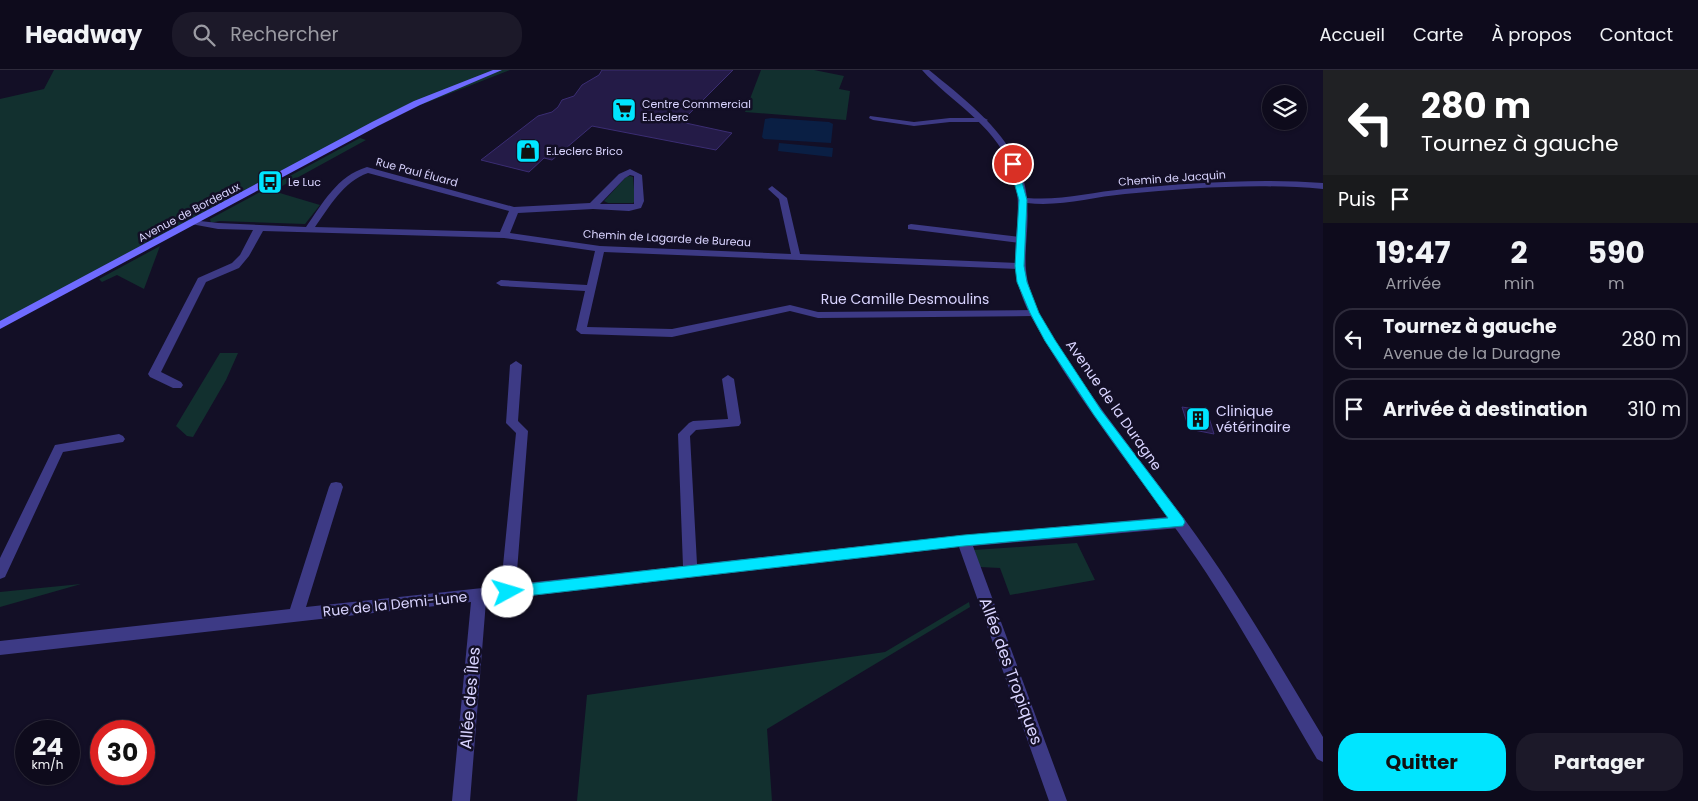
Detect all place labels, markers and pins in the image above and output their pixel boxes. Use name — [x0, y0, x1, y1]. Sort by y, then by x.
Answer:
place label: Centre Commercial E.Leclerc — [642, 96, 751, 125]
supermarket icon: Centre Commercial E.Leclerc — [611, 97, 637, 123]
shop icon: E.Leclerc Brico — [515, 138, 541, 164]
place label: E.Leclerc Brico — [546, 143, 623, 159]
pin — [992, 143, 1034, 185]
bus stop icon: Le Luc — [257, 169, 283, 195]
place label: Le Luc — [288, 174, 321, 190]
place label: Clinique vétérinaire — [1216, 401, 1291, 437]
building icon: Clinique vétérinaire — [1185, 406, 1211, 432]

